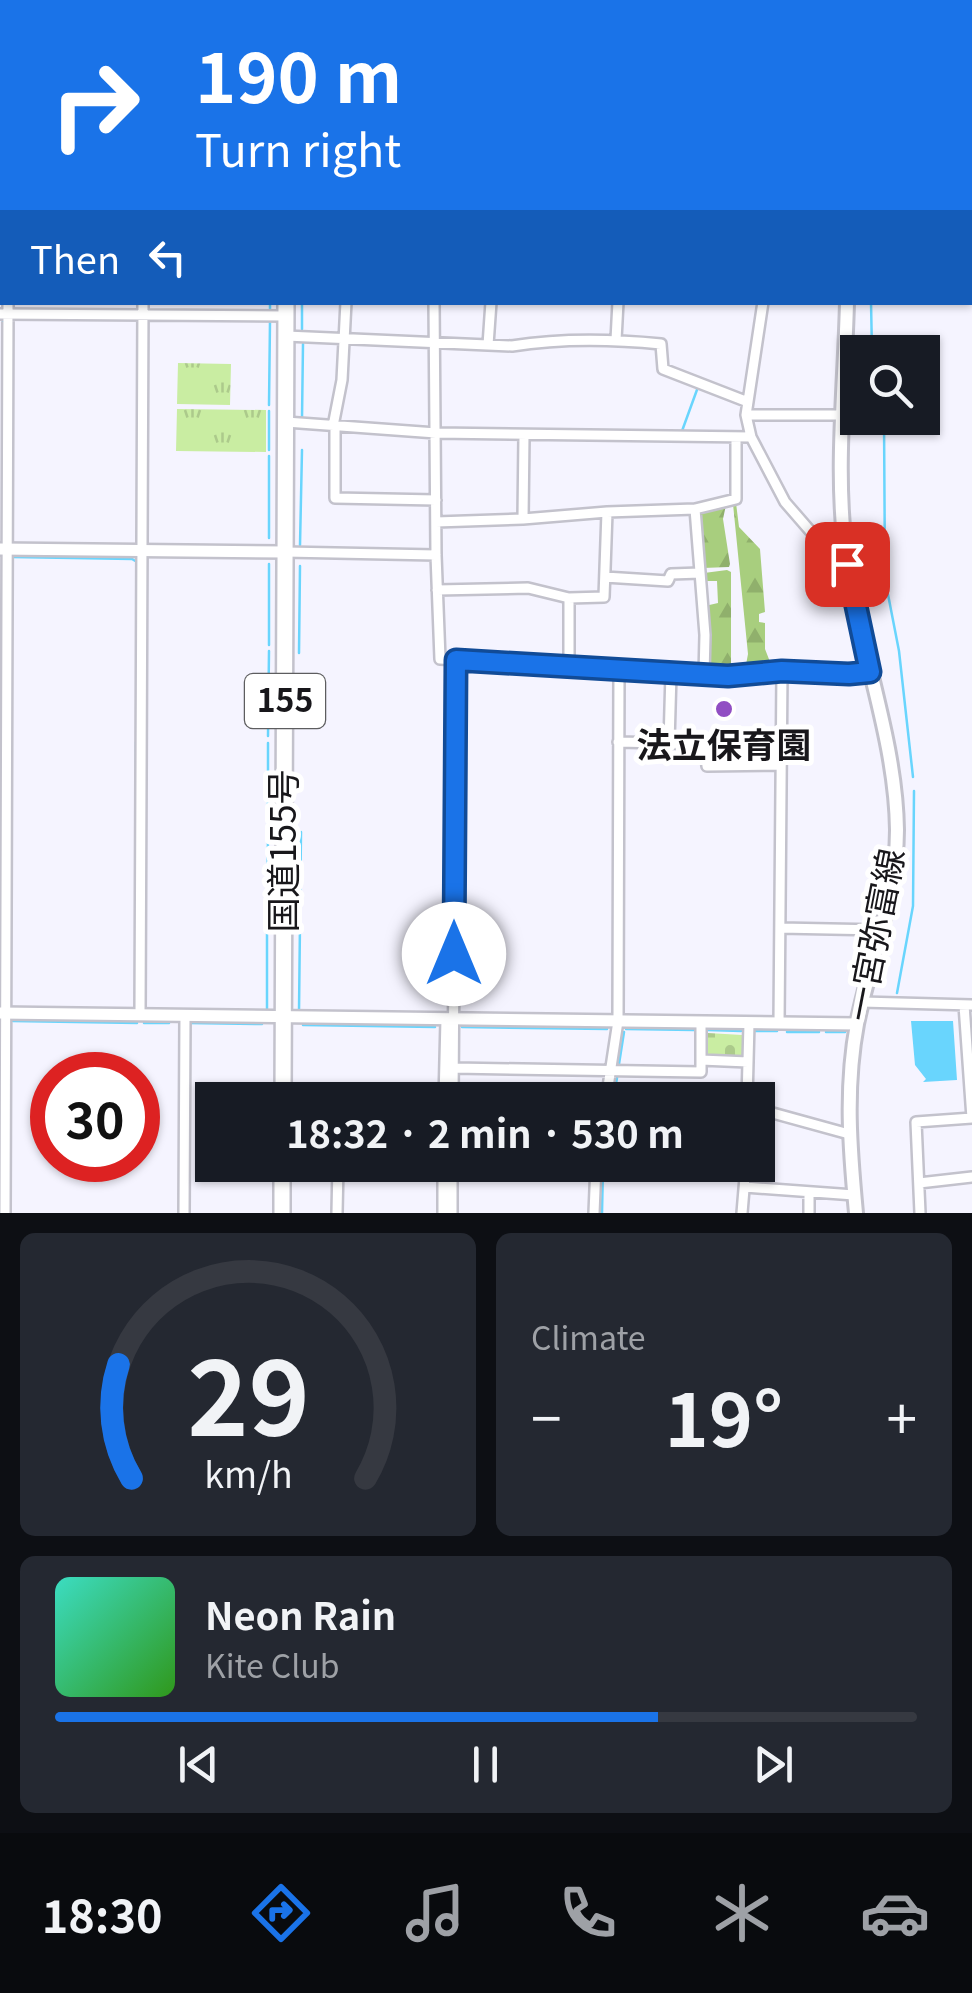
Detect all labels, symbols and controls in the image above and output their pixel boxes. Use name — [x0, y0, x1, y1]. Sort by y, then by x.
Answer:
text: 190 m — [195, 22, 402, 123]
icon: right — [30, 40, 160, 170]
text: Turn right — [195, 115, 401, 180]
text: Then — [30, 230, 120, 285]
icon: left — [140, 230, 195, 285]
map controls — [840, 335, 940, 435]
button: search — [840, 335, 940, 435]
pin — [805, 522, 890, 607]
icon: arrive — [820, 537, 875, 592]
road number: 155 — [245, 674, 325, 728]
marker: 法立保育園 — [713, 698, 735, 720]
place label: 法立保育園 — [636, 717, 812, 768]
street label: 国道155号 — [255, 769, 306, 933]
street label: 一宮弥富線 — [831, 844, 914, 1025]
position arrow — [402, 902, 506, 1006]
speed limit sign: 30 — [30, 1052, 160, 1182]
text: 18:32 · 2 min · 530 m — [286, 1104, 684, 1159]
text: Climate — [531, 1313, 646, 1359]
text: 29 — [187, 1315, 309, 1466]
text: 19° — [665, 1360, 783, 1469]
text: − — [531, 1375, 562, 1455]
text: + — [886, 1375, 917, 1455]
text: km/h — [204, 1447, 292, 1498]
text: Neon Rain — [205, 1586, 396, 1641]
text: Kite Club — [205, 1641, 340, 1687]
icon: previous — [171, 1737, 226, 1792]
icon: pause — [458, 1737, 513, 1792]
icon: next — [746, 1737, 801, 1792]
icon: directions — [246, 1878, 316, 1948]
icon: music — [400, 1878, 470, 1948]
icon: phone — [553, 1878, 623, 1948]
icon: climate — [707, 1878, 777, 1948]
icon: car — [860, 1878, 930, 1948]
text: 18:30 — [42, 1881, 163, 1946]

